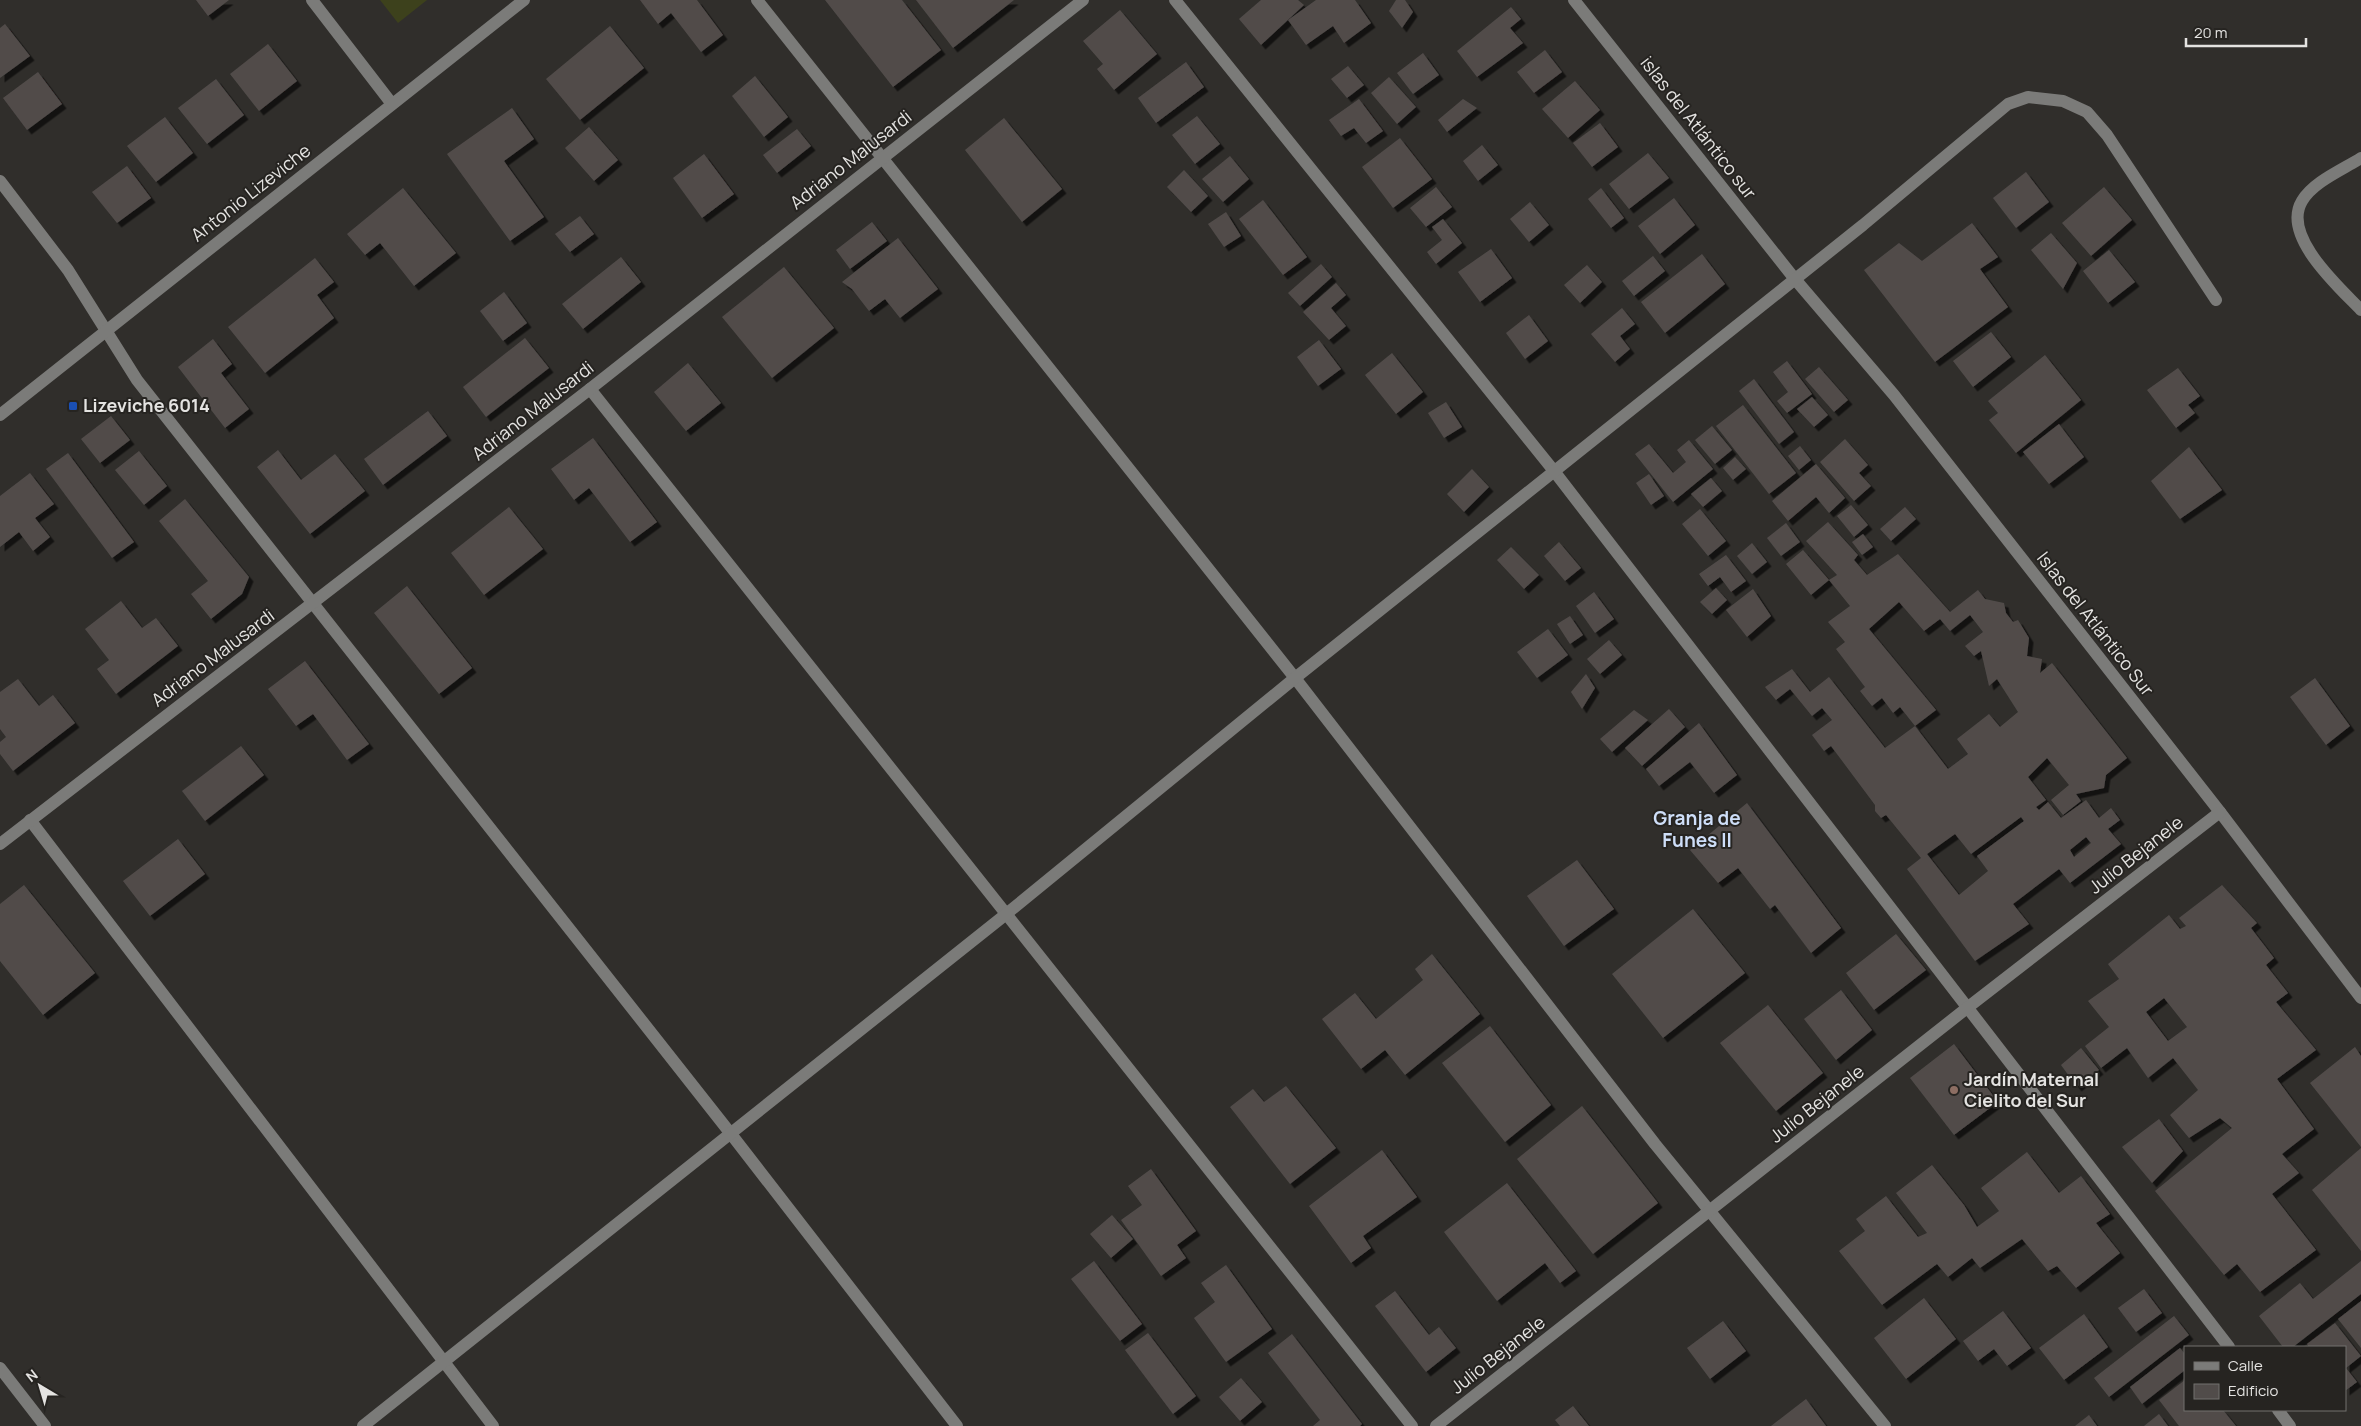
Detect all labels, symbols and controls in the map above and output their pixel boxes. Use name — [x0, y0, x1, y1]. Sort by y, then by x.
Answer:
scale bar — [2186, 15, 2306, 47]
text: 20 m — [2194, 22, 2227, 43]
street label: islas del Atlántico sur — [1635, 51, 1762, 204]
street label: Adriano Malusardi — [785, 104, 916, 214]
street label: Antonio Lizeviche — [186, 138, 315, 246]
street label: Adriano Malusardi — [467, 355, 598, 465]
place label: Lizeviche 6014 — [83, 393, 210, 417]
marker: Lizeviche 6014 — [67, 400, 79, 412]
street label: Islas del Atlántico Sur — [2032, 546, 2160, 701]
street label: Adriano Malusardi — [146, 603, 279, 711]
district label: Granja de Funes II — [1653, 805, 1741, 853]
street label: Julio Bejanele — [2083, 810, 2188, 899]
street label: Julio Bejanele — [1764, 1059, 1869, 1148]
place label: Jardín Maternal Cielito del Sur — [1964, 1067, 2099, 1112]
marker: Jardín Maternal Cielito del Sur — [1948, 1084, 1960, 1096]
street label: Julio Bejanele — [1445, 1310, 1550, 1399]
legend — [2184, 1346, 2346, 1411]
text: Calle — [2228, 1355, 2263, 1376]
north arrow — [15, 1361, 65, 1411]
text: N — [22, 1365, 42, 1386]
text: Edificio — [2228, 1380, 2279, 1401]

